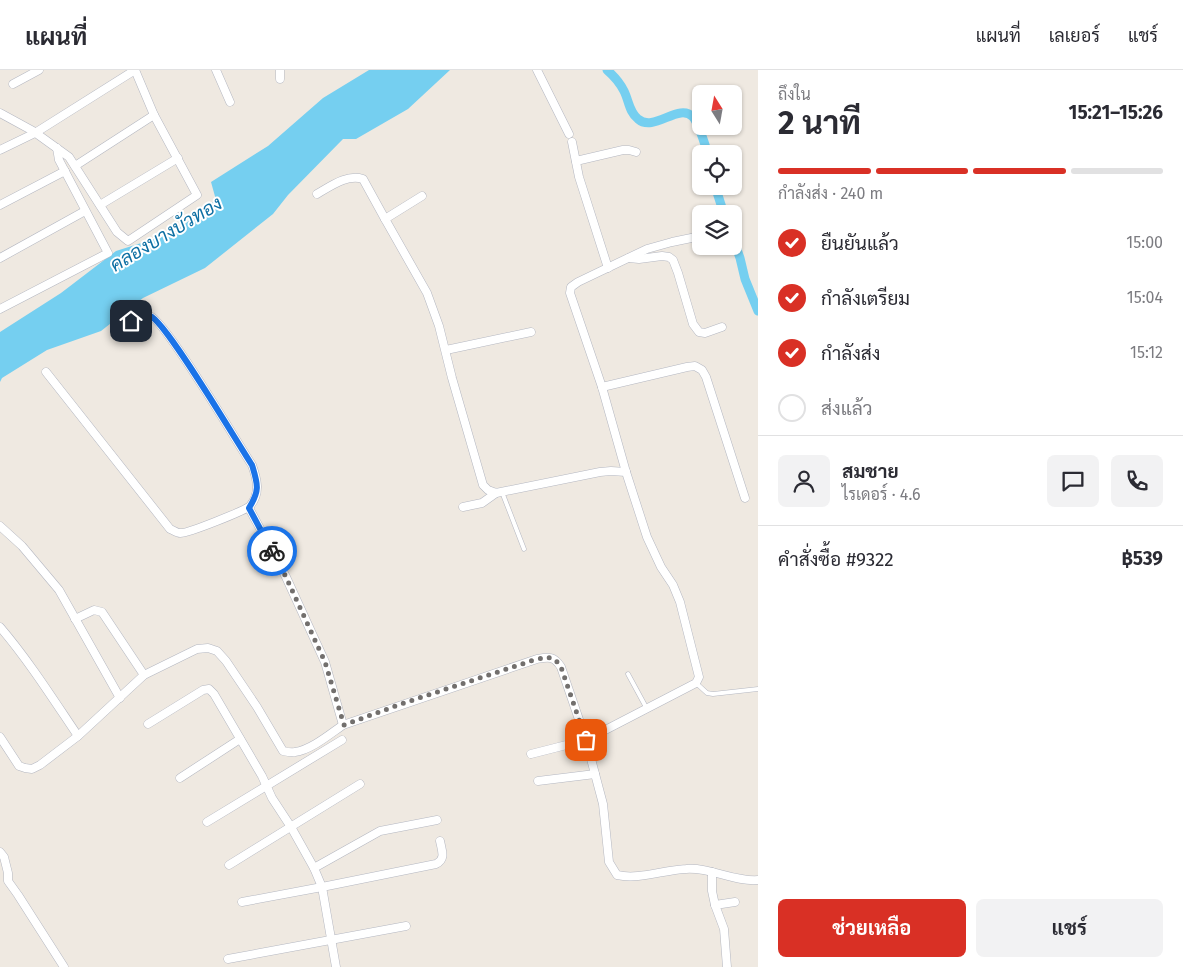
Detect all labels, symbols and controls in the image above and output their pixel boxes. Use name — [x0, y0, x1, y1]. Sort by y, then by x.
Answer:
text: แผนที่ — [25, 23, 87, 51]
text: แผนที่ — [976, 25, 1021, 47]
text: เลเยอร์ — [1049, 25, 1100, 47]
text: แชร์ — [1128, 25, 1158, 47]
north arrow — [692, 85, 742, 135]
map controls — [692, 85, 742, 255]
text: ถึงใน — [778, 85, 811, 104]
text: 15:21–15:26 — [1069, 101, 1163, 124]
text: 2 นาที — [778, 104, 861, 142]
button: locate — [692, 145, 742, 195]
text: กำลังส่ง · 240 m — [778, 184, 883, 203]
water label: คลองบางบัวทอง — [106, 191, 226, 276]
button: layers — [692, 205, 742, 255]
icon: check — [778, 229, 806, 257]
text: ยืนยันแล้ว — [821, 232, 899, 255]
text: 15:00 — [1126, 233, 1163, 252]
icon: check — [778, 284, 806, 312]
text: กำลังเตรียม — [821, 287, 910, 310]
text: 15:04 — [1127, 288, 1163, 307]
pin — [110, 300, 152, 342]
icon: home — [117, 307, 145, 335]
icon: check — [778, 339, 806, 367]
text: กำลังส่ง — [821, 342, 880, 365]
text: 15:12 — [1130, 343, 1163, 362]
text: ส่งแล้ว — [821, 397, 872, 420]
button: person — [778, 455, 830, 507]
button: chat — [1047, 455, 1099, 507]
button: phone — [1111, 455, 1163, 507]
text: สมชาย — [842, 460, 899, 483]
text: ไรเดอร์ · 4.6 — [842, 485, 921, 504]
courier — [247, 526, 297, 576]
icon: bike — [258, 537, 286, 565]
text: ฿539 — [1121, 547, 1163, 570]
text: คำสั่งซื้อ #9322 — [778, 548, 894, 571]
pin — [565, 719, 607, 761]
icon: bag — [572, 726, 600, 754]
button: ช่วยเหลือ — [778, 899, 966, 957]
button: แชร์ — [976, 899, 1163, 957]

